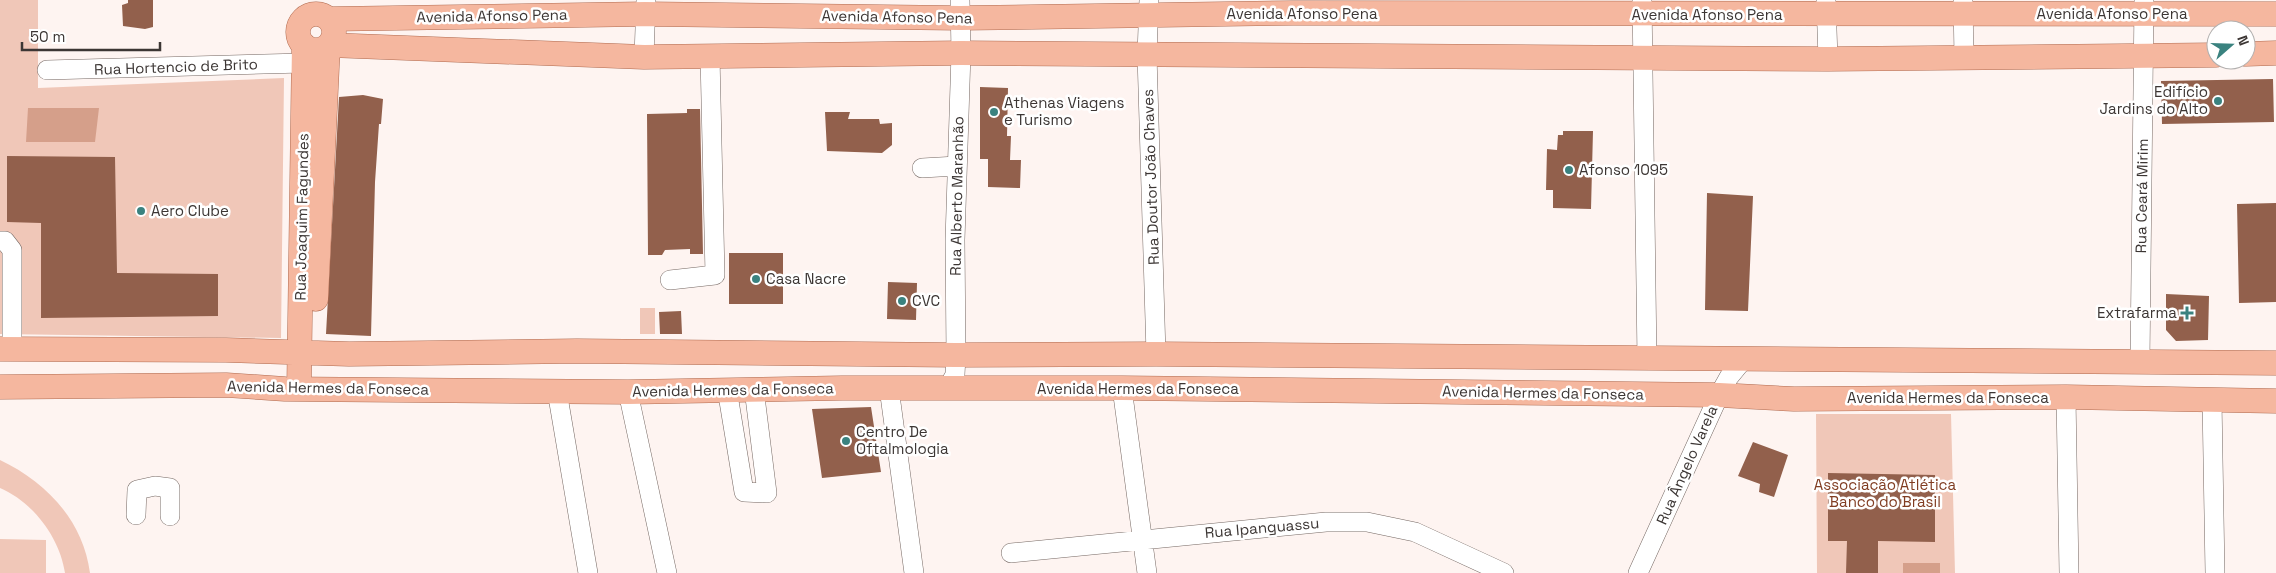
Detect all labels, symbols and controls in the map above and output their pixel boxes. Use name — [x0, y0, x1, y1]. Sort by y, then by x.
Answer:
street label: Avenida Afonso Pena — [1226, 4, 1378, 23]
street label: Avenida Afonso Pena — [2036, 4, 2188, 23]
street label: Avenida Afonso Pena — [416, 5, 568, 26]
street label: Avenida Afonso Pena — [1631, 5, 1783, 24]
street label: Avenida Afonso Pena — [821, 6, 973, 27]
scale bar — [22, 20, 160, 52]
north arrow — [2206, 20, 2256, 70]
text: 50 m — [30, 27, 65, 46]
text: N — [2233, 33, 2253, 48]
street label: Rua Hortencio de Brito — [94, 54, 258, 79]
place label: Edifício Jardins do Alto — [2100, 82, 2208, 118]
street label: Rua Doutor João Chaves — [1138, 89, 1163, 265]
place label: Athenas Viagens e Turismo — [1004, 93, 1125, 129]
marker: Edifício Jardins do Alto — [2212, 95, 2224, 107]
marker: Athenas Viagens e Turismo — [988, 106, 1000, 118]
street label: Rua Alberto Maranhão — [946, 116, 967, 276]
street label: Rua Joaquim Fagundes — [291, 133, 312, 301]
street label: Rua Ceará Mirim — [2131, 138, 2152, 254]
place label: Afonso 1095 — [1579, 160, 1668, 179]
marker: Afonso 1095 — [1563, 164, 1575, 176]
place label: Aero Clube — [151, 201, 229, 220]
marker: Aero Clube — [135, 205, 147, 217]
place label: Casa Nacre — [766, 269, 846, 288]
marker: Casa Nacre — [750, 273, 762, 285]
place label: CVC — [912, 291, 940, 310]
marker: CVC — [896, 295, 908, 307]
place label: Extrafarma — [2097, 303, 2177, 322]
marker: Extrafarma — [2181, 307, 2193, 319]
street label: Avenida Hermes da Fonseca — [227, 376, 429, 399]
street label: Avenida Hermes da Fonseca — [632, 378, 834, 401]
street label: Avenida Hermes da Fonseca — [1037, 379, 1239, 398]
street label: Avenida Hermes da Fonseca — [1442, 381, 1644, 404]
street label: Avenida Hermes da Fonseca — [1847, 388, 2049, 407]
street label: Rua Ângelo Varela — [1652, 402, 1722, 527]
place label: Centro De Oftalmologia — [856, 422, 949, 458]
marker: Centro De Oftalmologia — [840, 435, 852, 447]
park label: Associação Atlética Banco do Brasil — [1814, 475, 1957, 511]
street label: Rua Ipanguassu — [1204, 513, 1320, 542]

